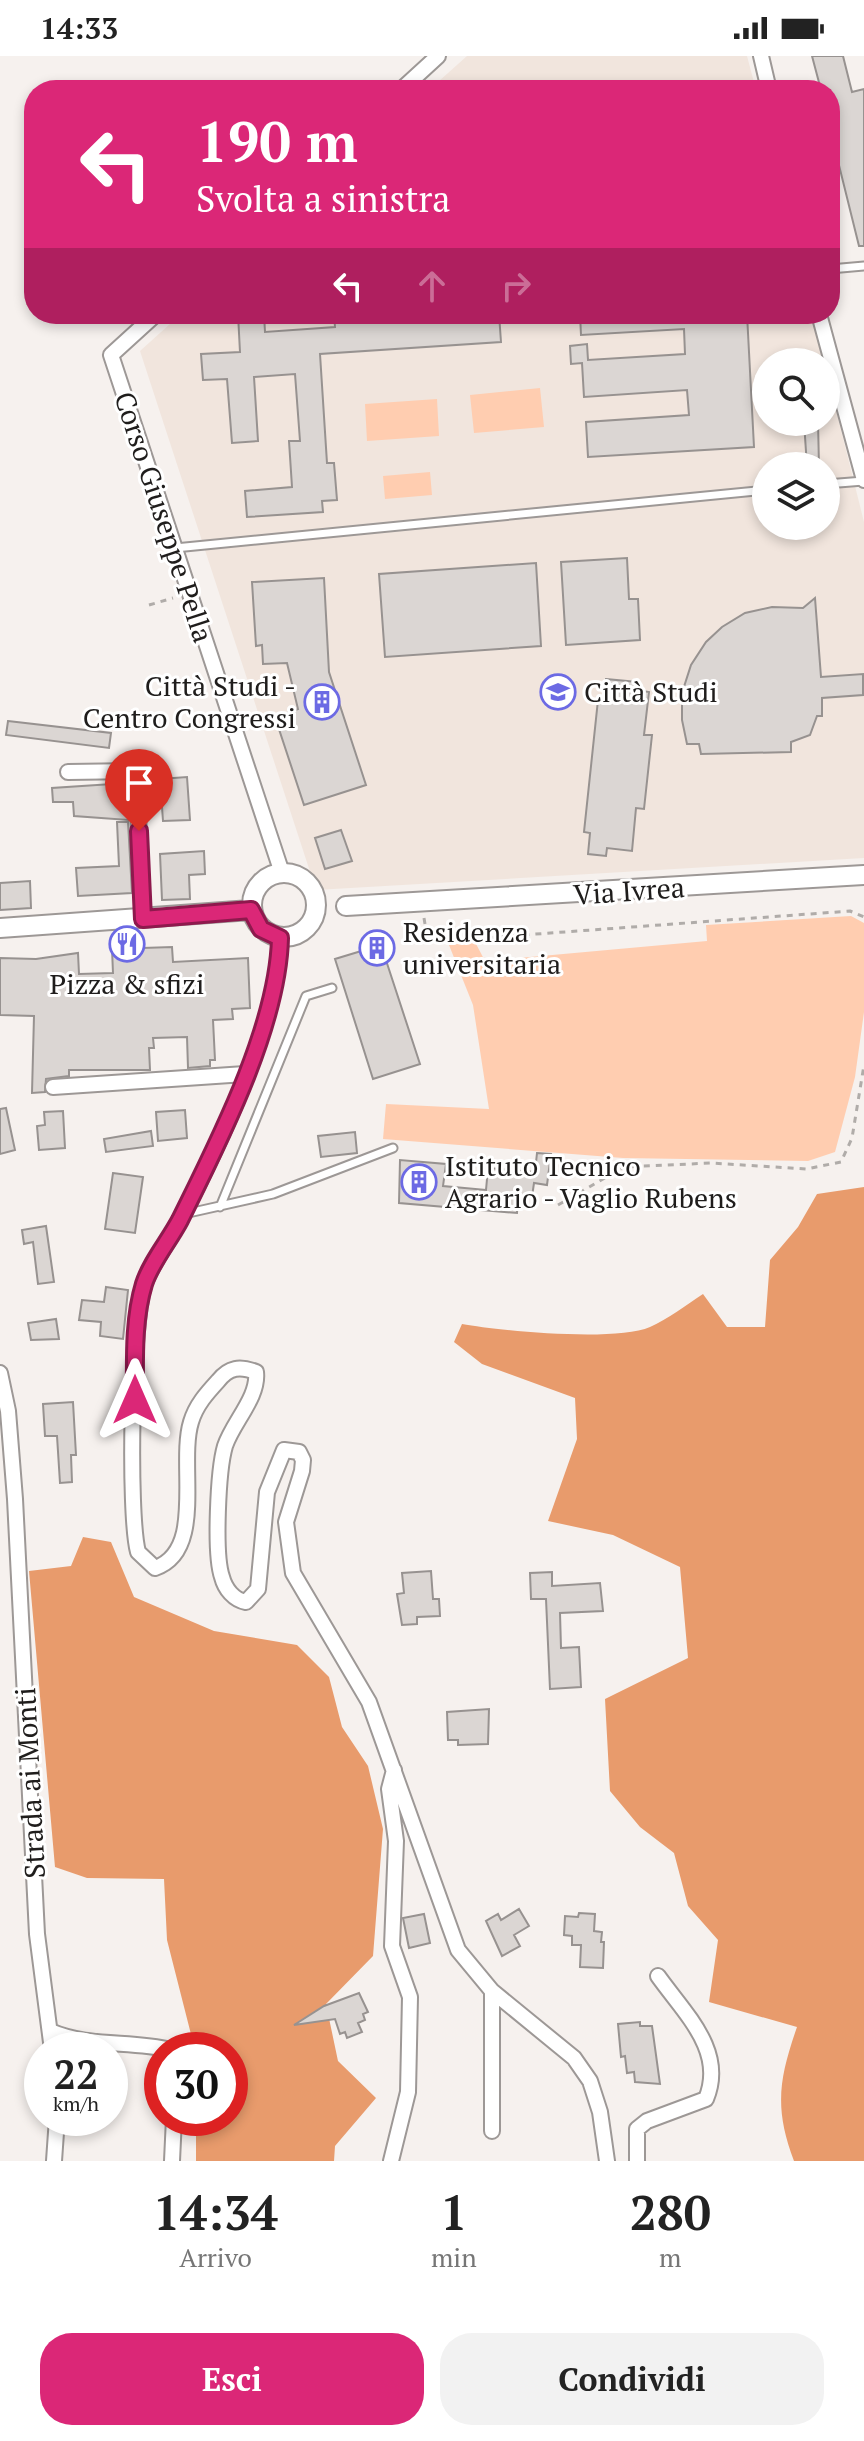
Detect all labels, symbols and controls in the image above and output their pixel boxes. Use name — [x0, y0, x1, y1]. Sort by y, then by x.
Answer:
text: 14:33 — [40, 8, 118, 48]
text: 190 m — [196, 104, 358, 178]
icon: left — [64, 112, 168, 216]
text: Svolta a sinistra — [196, 175, 450, 222]
icon: left — [326, 264, 370, 308]
icon: ahead — [410, 264, 454, 308]
icon: right — [494, 264, 538, 308]
map controls — [752, 348, 840, 540]
button: search — [752, 348, 840, 436]
street label: Corso Giuseppe Pella — [106, 387, 222, 647]
button: layers — [752, 452, 840, 540]
place label: Città Studi - Centro Congressi — [83, 667, 296, 736]
school or university icon: Città Studi — [539, 673, 577, 711]
place label: Città Studi — [584, 673, 718, 710]
building icon: Città Studi - Centro Congressi — [303, 683, 341, 721]
pin — [105, 749, 173, 831]
icon: arrive — [117, 761, 161, 805]
street label: Via Ivrea — [572, 868, 686, 913]
place label: Residenza universitaria — [403, 913, 561, 982]
restaurant icon: Pizza & sfizi — [108, 925, 146, 963]
building icon: Residenza universitaria — [358, 929, 396, 967]
place label: Pizza & sfizi — [50, 965, 204, 1002]
place label: Istituto Tecnico Agrario - Vaglio Rubens — [445, 1147, 737, 1216]
building icon: Istituto Tecnico Agrario - Vaglio Rubens — [400, 1163, 438, 1201]
position arrow — [93, 1358, 177, 1442]
street label: Strada ai Monti — [6, 1687, 53, 1880]
speed limit sign: 30 — [144, 2032, 248, 2136]
text: 22 — [53, 2047, 99, 2100]
text: km/h — [53, 2090, 99, 2117]
text: 14:34 — [153, 2180, 278, 2244]
text: 1 — [440, 2180, 467, 2244]
text: 280 — [630, 2180, 711, 2244]
text: Arrivo — [179, 2240, 252, 2274]
text: min — [431, 2240, 477, 2274]
text: m — [659, 2240, 682, 2274]
button: Esci — [40, 2333, 424, 2425]
button: Condividi — [440, 2333, 824, 2425]

